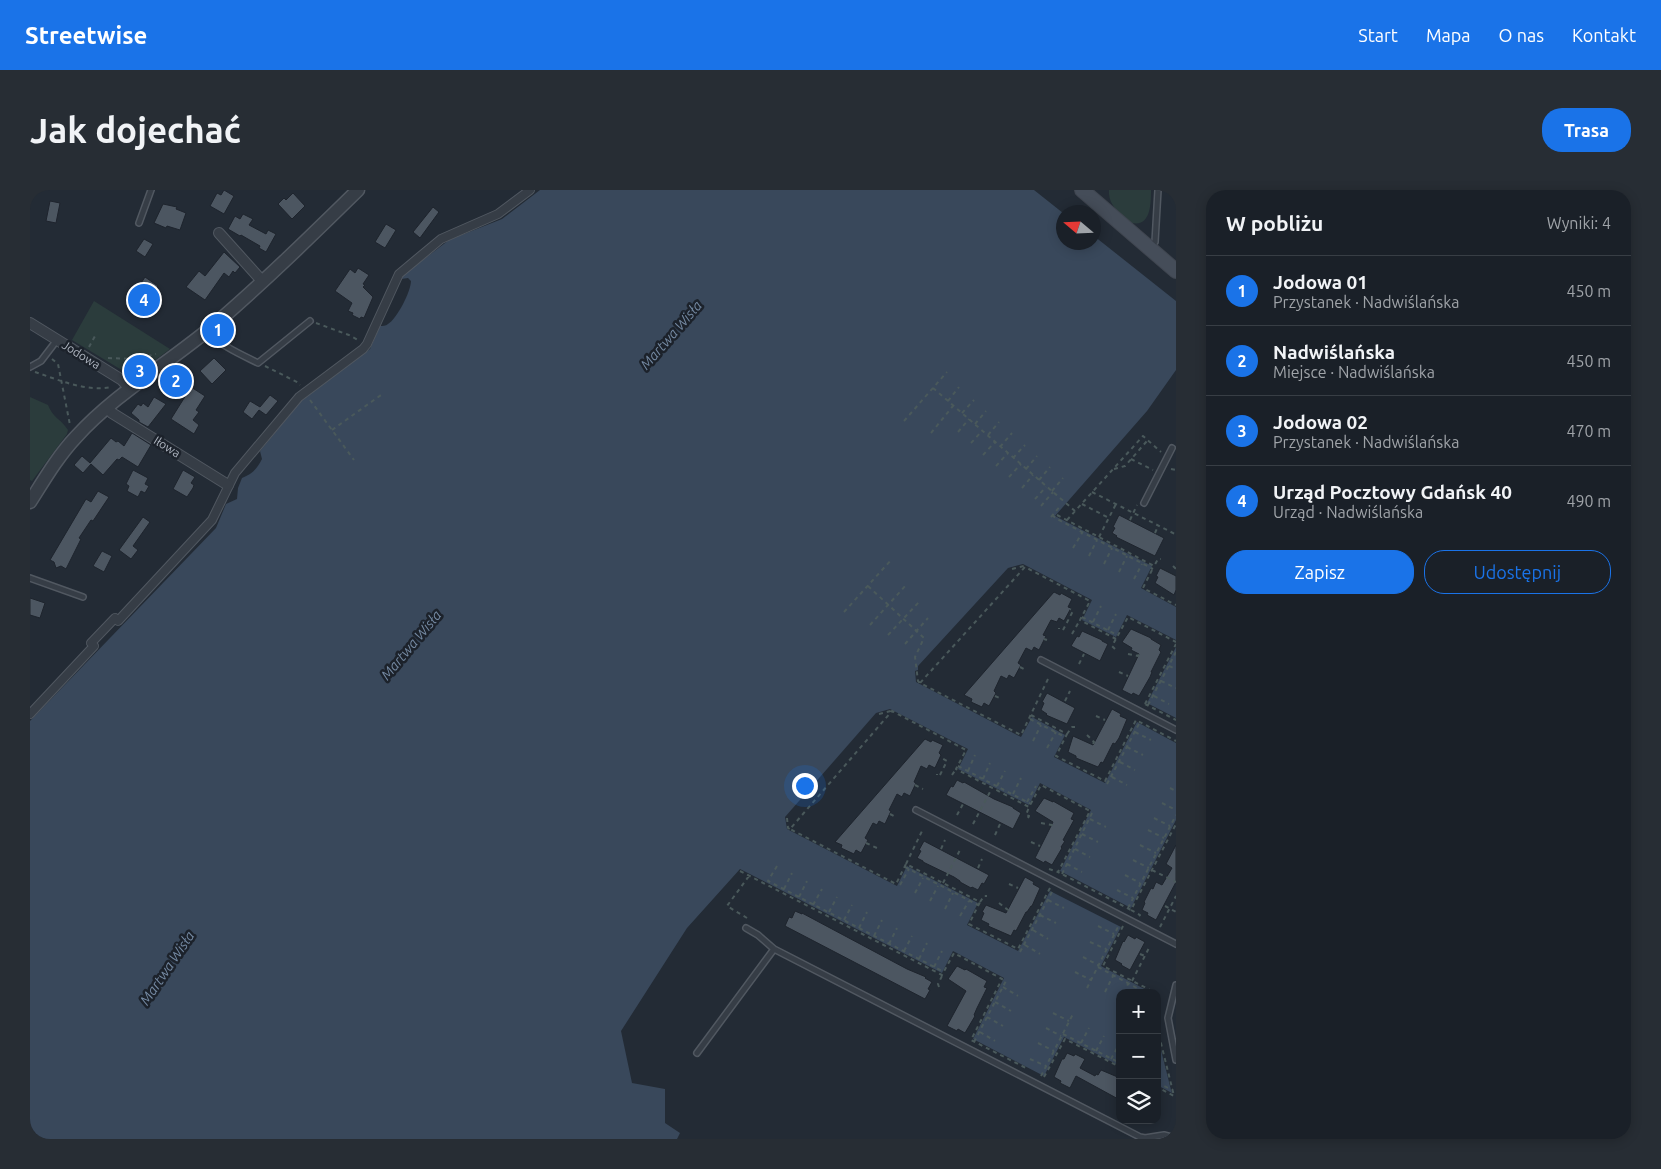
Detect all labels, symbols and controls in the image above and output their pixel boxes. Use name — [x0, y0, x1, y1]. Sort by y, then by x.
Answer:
text: Streetwise — [25, 22, 147, 49]
text: Start — [1358, 25, 1398, 45]
text: Mapa — [1426, 25, 1471, 45]
text: O nas — [1499, 25, 1544, 45]
text: Kontakt — [1572, 25, 1636, 45]
button: Trasa — [1542, 108, 1631, 152]
text: Jak dojechać — [30, 110, 241, 150]
north arrow — [1056, 205, 1101, 250]
text: W pobliżu — [1226, 211, 1323, 235]
text: Wyniki: 4 — [1547, 214, 1611, 232]
text: Jodowa 01 — [1273, 271, 1368, 293]
pin: 4 — [128, 281, 160, 319]
text: 1 — [1237, 282, 1247, 300]
text: 450 m — [1566, 282, 1611, 300]
text: Przystanek · Nadwiślańska — [1273, 293, 1460, 311]
water label: Martwa Wisła — [637, 297, 705, 372]
pin: 1 — [202, 311, 234, 349]
street label: Jodowa — [60, 338, 103, 371]
text: Nadwiślańska — [1273, 341, 1395, 363]
pin: 3 — [124, 352, 156, 390]
text: 2 — [1237, 352, 1247, 370]
text: 450 m — [1566, 352, 1611, 370]
pin: 2 — [160, 362, 192, 400]
text: Miejsce · Nadwiślańska — [1273, 363, 1435, 381]
text: Jodowa 02 — [1273, 411, 1368, 433]
text: 3 — [1237, 422, 1247, 440]
text: 470 m — [1566, 422, 1611, 440]
street label: Iłowa — [152, 433, 183, 460]
text: Przystanek · Nadwiślańska — [1273, 433, 1460, 451]
text: Urząd Pocztowy Gdańsk 40 — [1273, 481, 1512, 503]
text: 4 — [1237, 492, 1247, 510]
text: 490 m — [1566, 492, 1611, 510]
text: Urząd · Nadwiślańska — [1273, 503, 1423, 521]
button: Zapisz — [1226, 550, 1414, 594]
button: Udostępnij — [1424, 550, 1611, 594]
water label: Martwa Wisła — [377, 607, 445, 683]
your location — [792, 773, 818, 799]
water label: Martwa Wisła — [137, 928, 198, 1008]
map controls — [1116, 989, 1161, 1124]
button: + — [1116, 989, 1161, 1034]
button: − — [1116, 1034, 1161, 1079]
button: layers — [1116, 1079, 1161, 1124]

